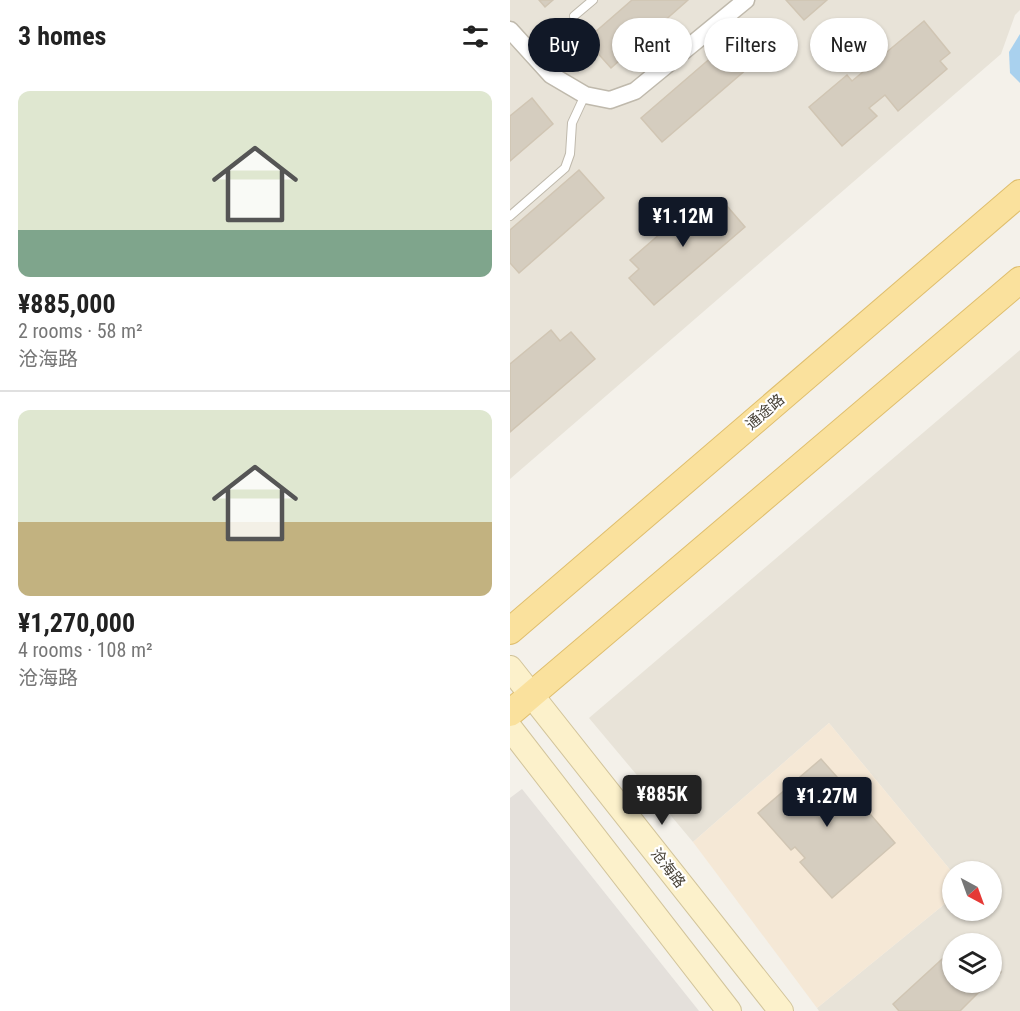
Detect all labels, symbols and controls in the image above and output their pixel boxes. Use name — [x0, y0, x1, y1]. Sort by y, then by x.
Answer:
chip: Buy — [528, 18, 600, 72]
chip: Rent — [612, 18, 692, 72]
chip: Filters — [704, 18, 798, 72]
chip: New — [810, 18, 888, 72]
icon: filters — [459, 20, 492, 53]
text: 3 homes — [18, 21, 106, 51]
icon: home — [201, 130, 309, 238]
pin: ¥1.12M — [634, 197, 732, 248]
text: ¥1.12M — [653, 204, 713, 228]
text: ¥885,000 — [18, 289, 116, 319]
text: 2 rooms · 58 m² — [18, 319, 143, 343]
text: 沧海路 — [18, 347, 78, 371]
street label: 通途路 — [742, 390, 788, 434]
icon: home — [201, 449, 309, 557]
text: ¥1,270,000 — [18, 608, 135, 638]
text: 4 rooms · 108 m² — [18, 638, 153, 662]
text: 沧海路 — [18, 666, 78, 690]
pin: ¥885K — [620, 775, 704, 826]
pin: ¥1.27M — [778, 777, 876, 828]
text: ¥885K — [637, 782, 687, 806]
text: ¥1.27M — [797, 784, 857, 808]
street label: 沧海路 — [647, 845, 689, 891]
north arrow — [942, 861, 1002, 921]
map controls — [942, 861, 1002, 993]
button: layers — [942, 933, 1002, 993]

